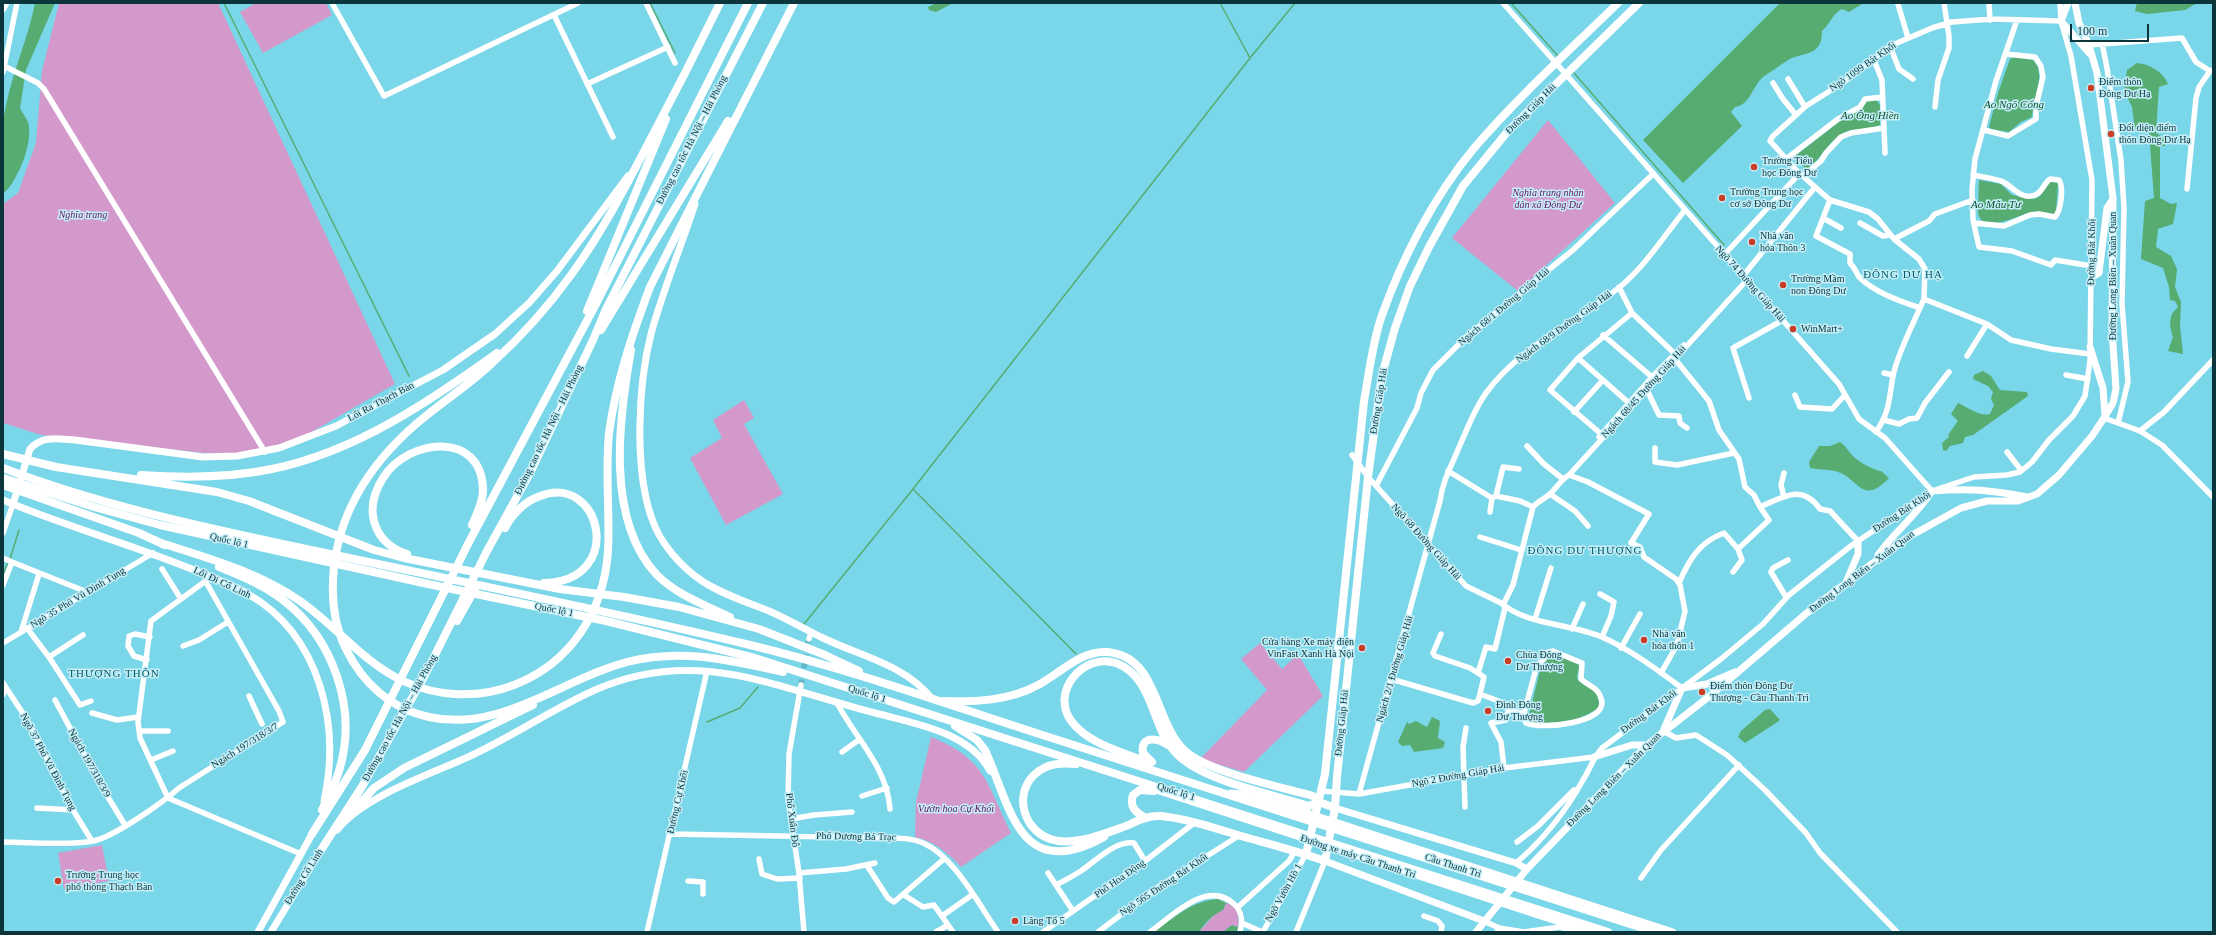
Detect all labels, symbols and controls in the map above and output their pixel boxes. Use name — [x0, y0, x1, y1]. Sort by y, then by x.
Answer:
scale bar — [2072, 16, 2151, 42]
text: 100 m — [2077, 24, 2107, 38]
street label: Ngõ 1099 Bát Khối — [1827, 40, 1899, 94]
street label: Đường cao tốc Hà Nội – Hải Phòng — [654, 73, 730, 207]
place label: Điếm thôn Đông Dư Hạ — [2099, 76, 2151, 100]
street label: Đường Giáp Hải — [1503, 81, 1559, 137]
marker: Điếm thôn Đông Dư Hạ — [2086, 83, 2096, 93]
water label: Ao Ngõ Cống — [1984, 98, 2044, 112]
water label: Ao Ông Hiền — [1841, 109, 1899, 123]
place label: Đối diện điếm thôn Đông Dư Hạ — [2119, 122, 2191, 146]
marker: Đối diện điếm thôn Đông Dư Hạ — [2106, 129, 2116, 139]
place label: Trường Tiểu học Đông Dư — [1762, 155, 1816, 178]
marker: Trường Tiểu học Đông Dư — [1749, 162, 1759, 172]
place label: Trường Trung học cơ sở Đông Dư — [1730, 186, 1803, 210]
park label: Nghĩa trang nhân dân xã Đông Dư — [1512, 187, 1584, 210]
marker: Trường Trung học cơ sở Đông Dư — [1717, 193, 1727, 203]
water label: Ao Mẫu Tư — [1971, 198, 2021, 212]
park label: Nghĩa trang — [59, 209, 107, 221]
street label: Đường Long Biên – Xuân Quan — [2107, 212, 2119, 340]
street label: Đường Bát Khối — [2085, 218, 2099, 286]
place label: Nhà văn hóa Thôn 3 — [1760, 230, 1806, 254]
marker: Nhà văn hóa Thôn 3 — [1747, 237, 1757, 247]
street label: Ngõ 74 Đường Giáp Hải — [1712, 243, 1788, 325]
street label: Ngách 68/1 Đường Giáp Hải — [1456, 265, 1552, 349]
district label: ĐÔNG DƯ HẠ — [1863, 268, 1943, 282]
place label: Trường Mầm non Đông Dư — [1791, 273, 1846, 296]
marker: Trường Mầm non Đông Dư — [1778, 280, 1788, 290]
street label: Ngách 68/9 Đường Giáp Hải — [1514, 288, 1614, 366]
place label: WinMart+ — [1801, 323, 1843, 335]
marker: WinMart+ — [1788, 324, 1798, 334]
street label: Ngách 68/45 Đường Giáp Hải — [1599, 343, 1689, 441]
street label: Đường cao tốc Hà Nội – Hải Phòng — [512, 363, 586, 497]
street label: Đường Giáp Hải — [1368, 367, 1390, 435]
street label: Lối Ra Thạch Bàn — [346, 379, 416, 425]
street label: Đường Bát Khối — [1871, 489, 1933, 535]
street label: Ngõ 68 Đường Giáp Hải — [1388, 501, 1464, 583]
street label: Đường Long Biên – Xuân Quan — [1807, 528, 1917, 616]
street label: Quốc lộ 1 — [208, 531, 250, 551]
district label: ĐÔNG DƯ THƯỢNG — [1528, 544, 1642, 558]
street label: Lối Đi Cổ Linh — [191, 564, 253, 602]
street label: Ngõ 35 Phố Vũ Đình Tụng — [28, 565, 128, 631]
street label: Quốc lộ 1 — [533, 600, 575, 620]
street label: Ngách 2/1 Đường Giáp Hải — [1374, 614, 1416, 724]
place label: Nhà văn hóa thôn 1 — [1652, 628, 1694, 652]
marker: Nhà văn hóa thôn 1 — [1639, 635, 1649, 645]
place label: Cửa hàng Xe máy điện VinFast Xanh Hà Nội — [1262, 636, 1354, 660]
marker: Cửa hàng Xe máy điện VinFast Xanh Hà Nội — [1357, 643, 1367, 653]
place label: Chùa Đông Dư Thượng — [1516, 649, 1563, 672]
street label: Đường cao tốc Hà Nội – Hải Phòng — [360, 652, 440, 784]
marker: Chùa Đông Dư Thượng — [1503, 656, 1513, 666]
district label: THƯỢNG THÔN — [68, 667, 160, 681]
place label: Điếm thôn Đông Dư Thượng - Cầu Thanh Trì — [1710, 680, 1809, 704]
street label: Quốc lộ 1 — [846, 682, 888, 706]
marker: Điếm thôn Đông Dư Thượng - Cầu Thanh Trì — [1697, 687, 1707, 697]
street label: Đường Bát Khối — [1618, 688, 1680, 736]
street label: Đường Giáp Hải — [1333, 689, 1351, 757]
place label: Đình Đông Dư Thượng — [1496, 699, 1543, 722]
marker: Đình Đông Dư Thượng — [1483, 706, 1493, 716]
street label: Ngõ 37 Phố Vũ Đình Tụng — [17, 711, 79, 813]
street label: Ngách 197/318/3/7 — [209, 721, 281, 771]
street label: Ngách 197/318/3/9 — [65, 726, 113, 800]
street label: Đường Long Biên – Xuân Quan — [1564, 730, 1664, 830]
street label: Ngõ 2 Đường Giáp Hải — [1411, 762, 1505, 790]
street label: Đường Cự Khối — [665, 769, 691, 835]
street label: Quốc lộ 1 — [1155, 780, 1197, 804]
street label: Phố Xuân Đỗ — [783, 792, 801, 848]
park label: Vườn hoa Cự Khối — [918, 803, 994, 815]
street label: Phố Dương Bá Trạc — [816, 830, 896, 844]
street label: Đường xe máy Cầu Thanh Trì — [1299, 833, 1417, 881]
street label: Đường Cổ Linh — [282, 847, 326, 907]
street label: Ngõ 565 Đường Bát Khối — [1118, 851, 1210, 919]
street label: Cầu Thanh Trì — [1423, 851, 1483, 881]
street label: Phố Hoa Động — [1092, 857, 1148, 901]
street label: Ngõ Vườn Hồ 1 — [1263, 862, 1305, 924]
place label: Trường Trung học phổ thông Thạch Bàn — [66, 869, 152, 892]
marker: Trường Trung học phổ thông Thạch Bàn — [53, 876, 63, 886]
place label: Lăng Tổ 5 — [1023, 915, 1065, 927]
marker: Lăng Tổ 5 — [1010, 916, 1020, 926]

